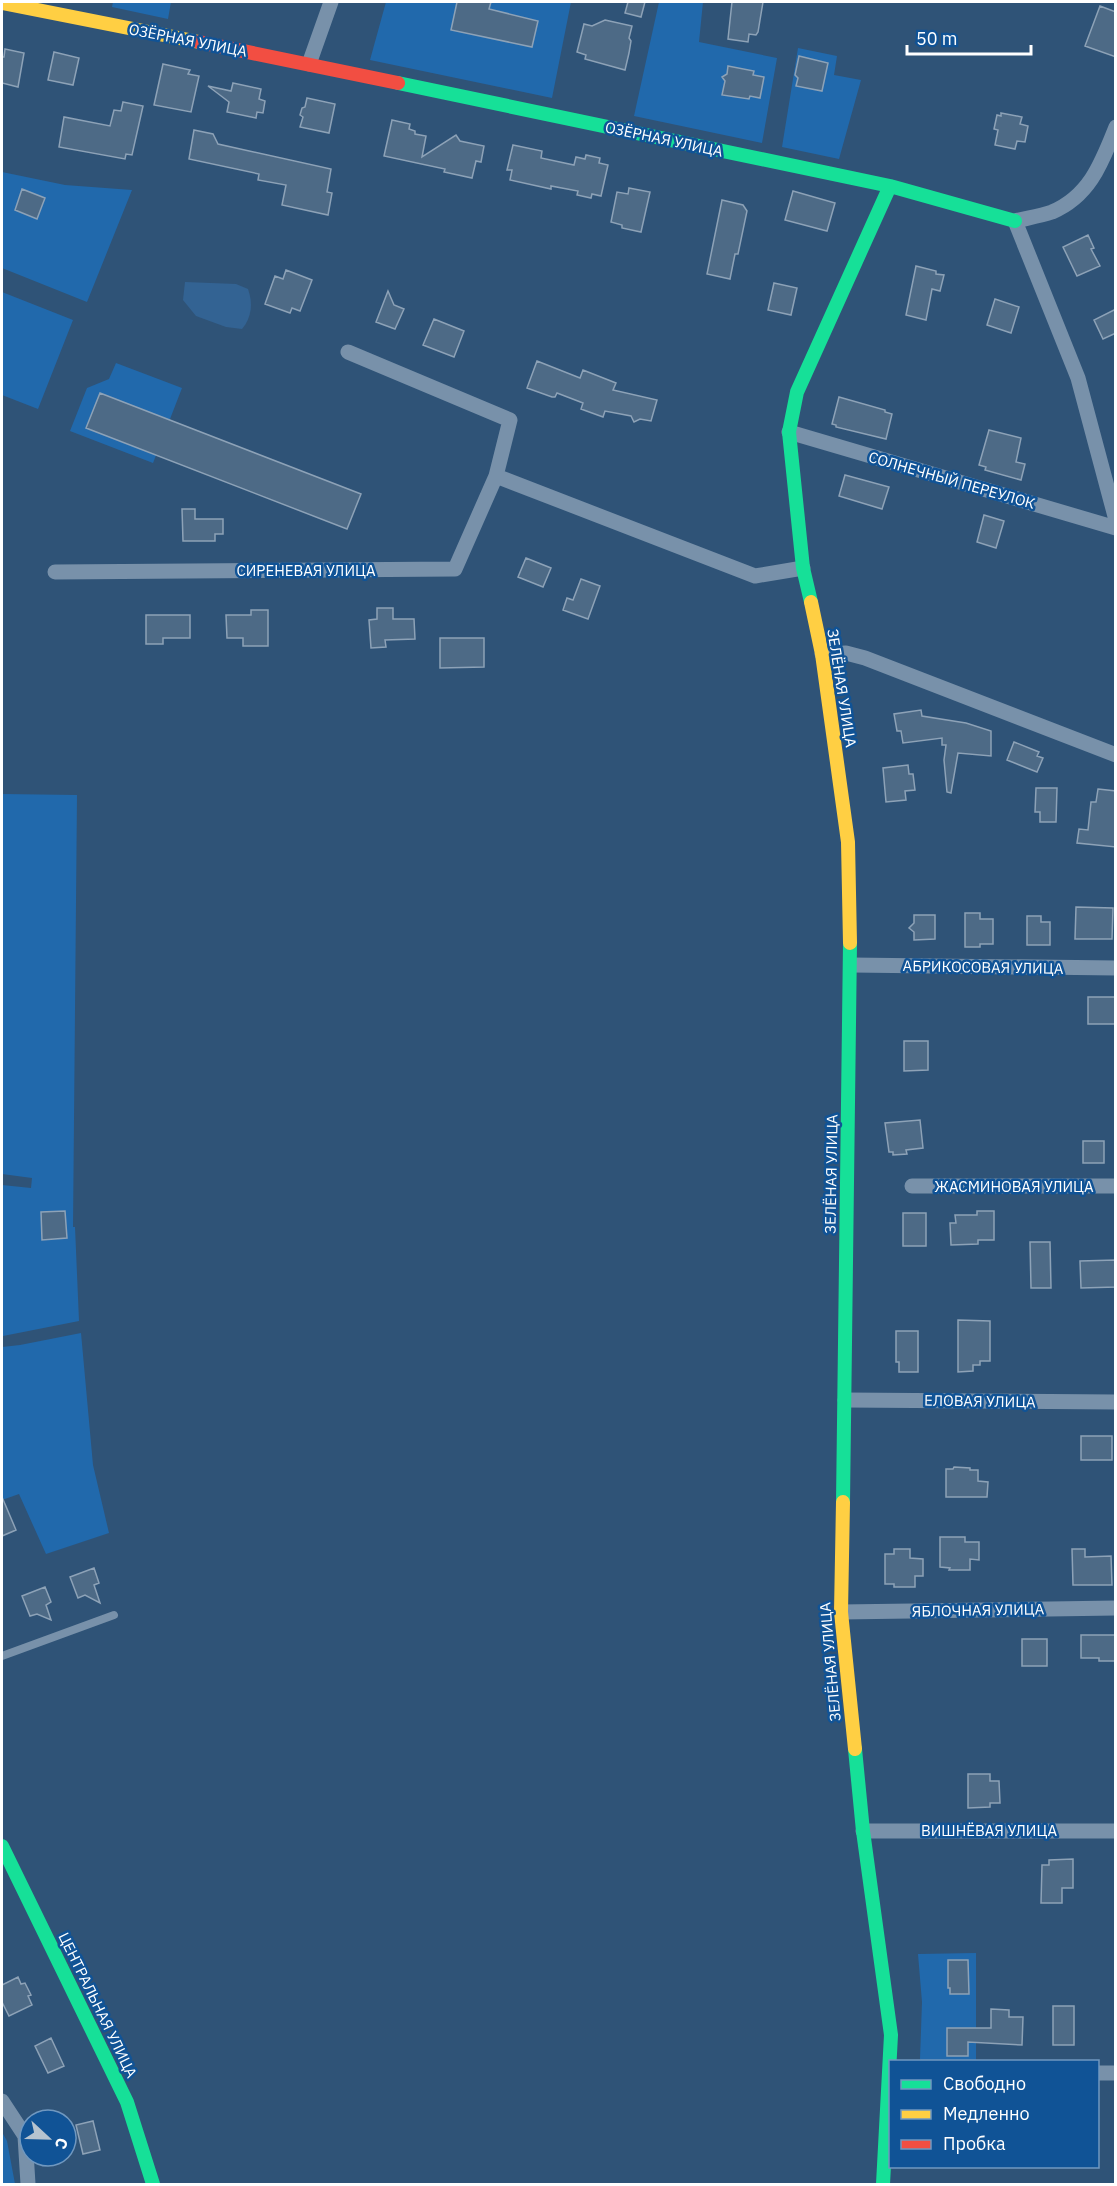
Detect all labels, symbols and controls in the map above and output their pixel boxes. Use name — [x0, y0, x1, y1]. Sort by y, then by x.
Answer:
scale bar — [907, 18, 1032, 56]
street label: ОЗЁРНАЯ УЛИЦА — [127, 19, 249, 61]
text: 50 m — [916, 27, 958, 50]
street label: ОЗЁРНАЯ УЛИЦА — [603, 117, 725, 161]
street label: СОЛНЕЧНЫЙ ПЕРЕУЛОК — [866, 447, 1038, 513]
street label: СИРЕНЕВАЯ УЛИЦА — [236, 561, 376, 580]
street label: ЗЕЛЁНАЯ УЛИЦА — [823, 627, 861, 749]
street label: АБРИКОСОВАЯ УЛИЦА — [902, 956, 1064, 978]
street label: ЗЕЛЁНАЯ УЛИЦА — [820, 1114, 842, 1234]
street label: ЖАСМИНОВАЯ УЛИЦА — [934, 1177, 1094, 1196]
street label: ЕЛОВАЯ УЛИЦА — [924, 1391, 1036, 1411]
street label: ЯБЛОЧНАЯ УЛИЦА — [912, 1599, 1045, 1621]
street label: ЗЕЛЁНАЯ УЛИЦА — [815, 1601, 845, 1722]
street label: ВИШНЁВАЯ УЛИЦА — [921, 1821, 1057, 1840]
street label: ЦЕНТРАЛЬНАЯ УЛИЦА — [54, 1929, 142, 2081]
legend — [889, 2060, 1099, 2168]
text: Свободно — [943, 2072, 1026, 2095]
text: Медленно — [943, 2102, 1030, 2125]
north arrow — [18, 2108, 78, 2168]
text: Пробка — [943, 2132, 1006, 2155]
text: С — [51, 2135, 73, 2152]

